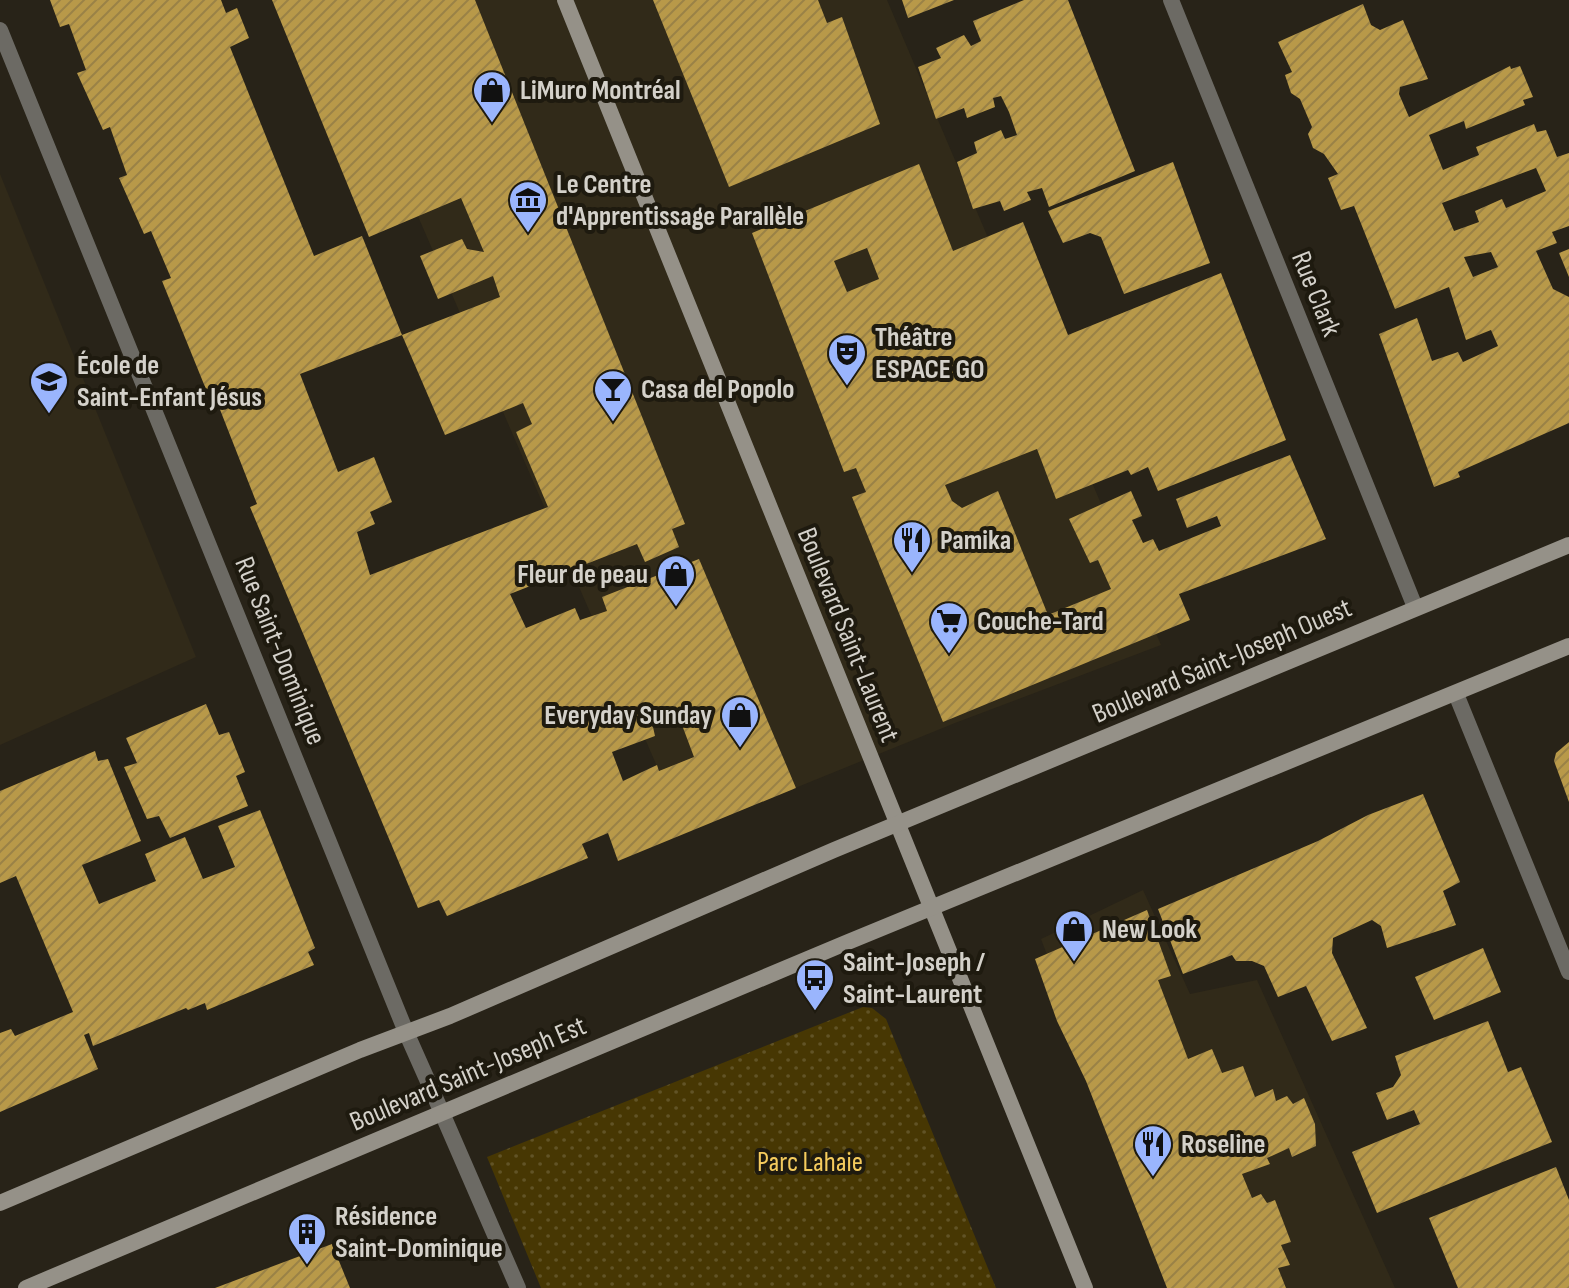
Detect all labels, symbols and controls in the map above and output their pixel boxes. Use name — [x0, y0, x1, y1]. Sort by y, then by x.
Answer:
shop icon: LiMuro Montréal — [471, 69, 513, 124]
place label: LiMuro Montréal — [520, 74, 681, 107]
place label: Le Centre d'Apprentissage Parallèle — [556, 168, 804, 233]
museum icon: Le Centre d'Apprentissage Parallèle — [507, 179, 549, 234]
street label: Rue Clark — [1284, 247, 1348, 342]
place label: Théâtre ESPACE GO — [875, 321, 985, 386]
theatre icon: Théâtre ESPACE GO — [826, 332, 868, 387]
place label: École de Saint-Enfant Jésus — [77, 349, 262, 414]
school or university icon: École de Saint-Enfant Jésus — [28, 360, 70, 415]
bar icon: Casa del Popolo — [592, 368, 634, 423]
place label: Casa del Popolo — [641, 373, 794, 406]
restaurant icon: Pamika — [891, 519, 933, 574]
street label: Boulevard Saint-Laurent — [790, 523, 906, 747]
place label: Pamika — [940, 524, 1011, 557]
street label: Rue Saint-Dominique — [227, 552, 333, 750]
shop icon: Fleur de peau — [655, 553, 697, 608]
place label: Fleur de peau — [517, 558, 648, 591]
street label: Boulevard Saint-Joseph Ouest — [1087, 591, 1357, 731]
supermarket icon: Couche-Tard — [928, 600, 970, 655]
place label: Couche-Tard — [977, 605, 1104, 638]
shop icon: Everyday Sunday — [719, 694, 761, 749]
place label: Everyday Sunday — [544, 699, 712, 732]
shop icon: New Look — [1053, 908, 1095, 963]
place label: New Look — [1102, 913, 1197, 946]
place label: Saint-Joseph / Saint-Laurent — [843, 946, 986, 1011]
bus stop icon: Saint-Joseph / Saint-Laurent — [794, 957, 836, 1012]
street label: Boulevard Saint-Joseph Est — [345, 1009, 591, 1139]
restaurant icon: Roseline — [1132, 1123, 1174, 1178]
place label: Roseline — [1181, 1128, 1266, 1161]
park label: Parc Lahaie — [757, 1146, 863, 1179]
place label: Résidence Saint-Dominique — [335, 1200, 503, 1265]
building icon: Résidence Saint-Dominique — [286, 1211, 328, 1266]

